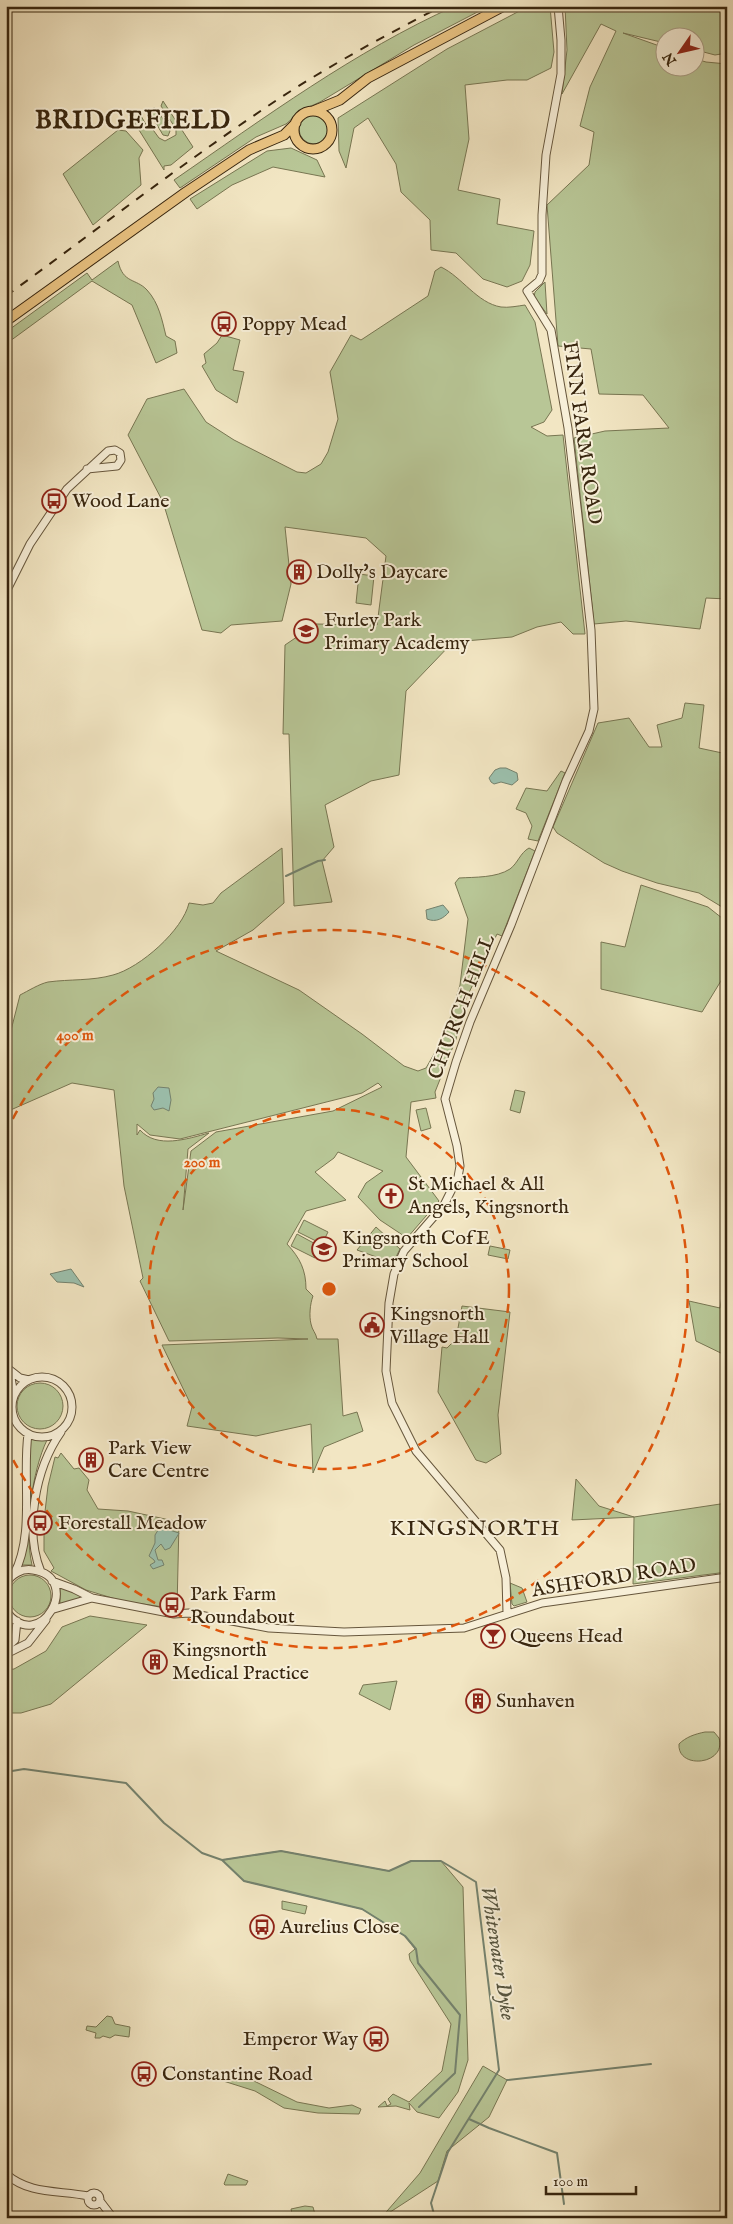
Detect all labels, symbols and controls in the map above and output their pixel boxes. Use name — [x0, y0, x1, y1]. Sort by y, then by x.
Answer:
north arrow — [656, 28, 706, 78]
text: N — [659, 49, 681, 70]
district label: BRIDGEFIELD — [35, 105, 231, 137]
bus stop icon: Poppy Mead — [211, 311, 237, 337]
place label: Poppy Mead — [242, 312, 347, 337]
street label: FINN FARM ROAD — [557, 340, 607, 526]
bus stop icon: Wood Lane — [41, 488, 67, 514]
place label: Wood Lane — [72, 489, 169, 514]
building icon: Dolly's Daycare — [286, 559, 312, 585]
place label: Dolly's Daycare — [316, 560, 448, 585]
place label: Furley Park Primary Academy — [324, 608, 470, 656]
school or university icon: Furley Park Primary Academy — [293, 618, 319, 644]
street label: CHURCH HILL — [423, 930, 501, 1083]
text: 400 m — [57, 1026, 94, 1045]
text: 200 m — [184, 1153, 221, 1172]
place label: St Michael & All Angels, Kingsnorth — [407, 1172, 569, 1220]
church icon: St Michael & All Angels, Kingsnorth — [378, 1183, 404, 1209]
place label: Kingsnorth CofE Primary School — [342, 1226, 490, 1274]
school or university icon: Kingsnorth CofE Primary School — [311, 1236, 337, 1262]
centre of rings — [320, 1280, 338, 1298]
place label: Kingsnorth Village Hall — [389, 1302, 490, 1350]
public building icon: Kingsnorth Village Hall — [359, 1312, 385, 1338]
place label: Park View Care Centre — [108, 1436, 209, 1484]
building icon: Park View Care Centre — [78, 1447, 104, 1473]
bus stop icon: Forestall Meadow — [27, 1510, 53, 1536]
place label: Forestall Meadow — [58, 1511, 207, 1536]
district label: KINGSNORTH — [390, 1515, 560, 1543]
street label: ASHFORD ROAD — [529, 1553, 698, 1603]
place label: Park Farm Roundabout — [190, 1582, 295, 1630]
bus stop icon: Park Farm Roundabout — [159, 1592, 185, 1618]
bar icon: Queens Head — [480, 1623, 506, 1649]
place label: Queens Head — [510, 1624, 623, 1649]
place label: Kingsnorth Medical Practice — [172, 1638, 309, 1686]
building icon: Kingsnorth Medical Practice — [142, 1649, 168, 1675]
building icon: Sunhaven — [465, 1688, 491, 1714]
place label: Sunhaven — [496, 1689, 575, 1714]
water label: Whitewater Dyke — [473, 1884, 521, 2022]
bus stop icon: Aurelius Close — [249, 1914, 275, 1940]
place label: Aurelius Close — [279, 1915, 400, 1940]
bus stop icon: Emperor Way — [363, 2026, 389, 2052]
place label: Emperor Way — [243, 2027, 358, 2052]
bus stop icon: Constantine Road — [131, 2061, 157, 2087]
place label: Constantine Road — [162, 2062, 313, 2087]
scale bar — [546, 2164, 636, 2196]
text: 100 m — [553, 2172, 589, 2191]

